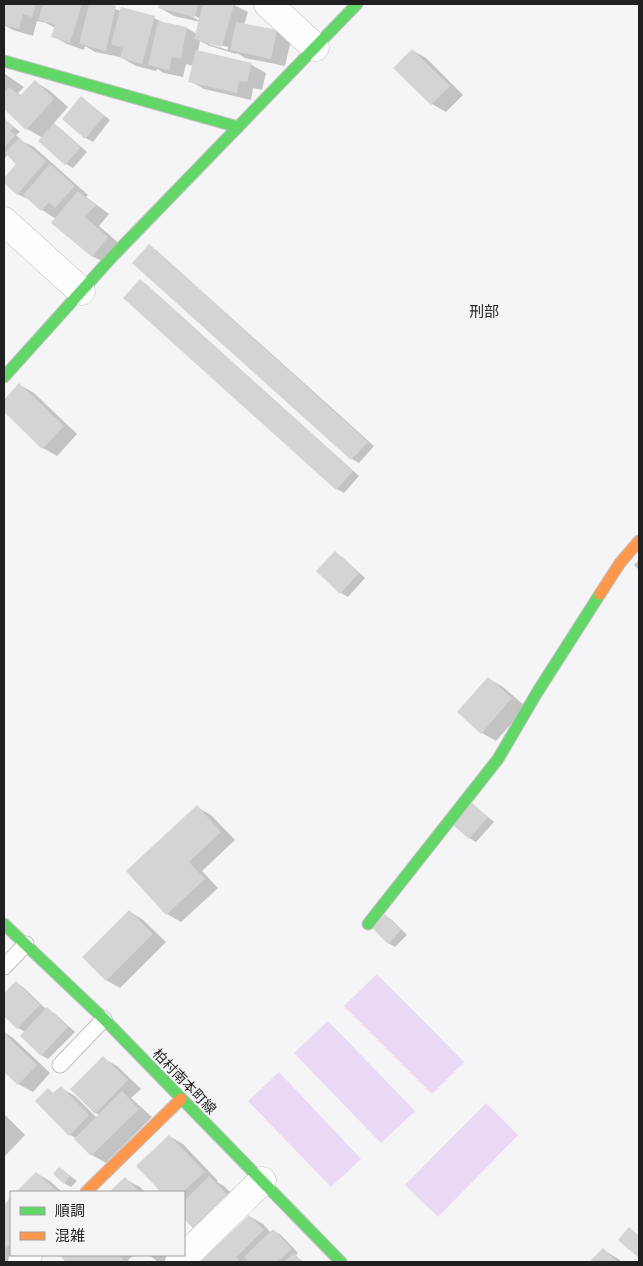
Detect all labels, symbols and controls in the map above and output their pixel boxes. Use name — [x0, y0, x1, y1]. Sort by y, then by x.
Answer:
district label: 刑部 — [469, 302, 499, 321]
street label: 柏村南本町線 — [150, 1045, 220, 1117]
legend — [10, 1191, 185, 1256]
text: 順調 — [55, 1201, 85, 1220]
text: 混雑 — [55, 1226, 85, 1245]

